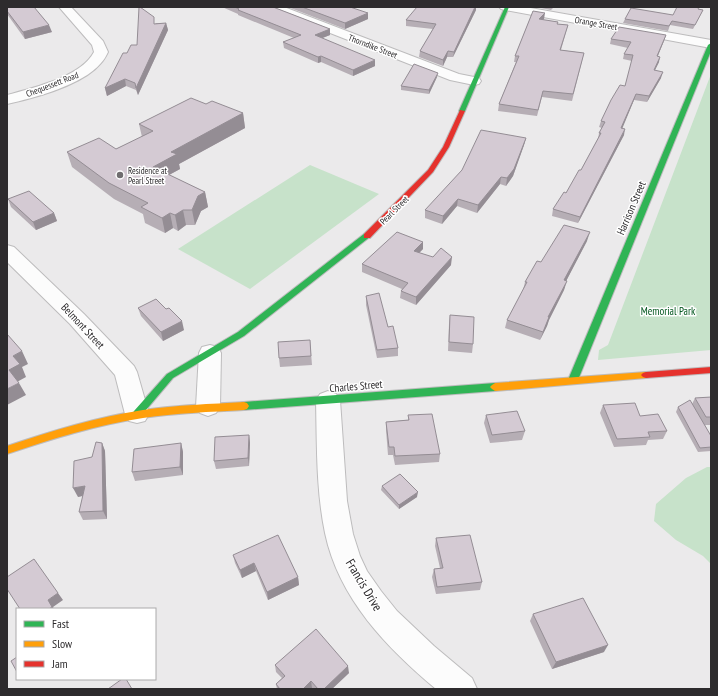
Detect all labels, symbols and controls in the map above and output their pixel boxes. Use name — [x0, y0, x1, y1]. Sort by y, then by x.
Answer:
street label: Orange Street — [574, 14, 619, 32]
street label: Thorndike Street — [347, 32, 400, 61]
street label: Chequessett Road — [24, 69, 80, 99]
place label: Residence at Pearl Street — [128, 165, 168, 186]
marker: Residence at Pearl Street — [115, 170, 125, 180]
street label: Harrison Street — [613, 179, 649, 237]
street label: Pearl Street — [377, 193, 411, 227]
street label: Belmont Street — [58, 300, 108, 352]
park label: Memorial Park — [641, 304, 696, 318]
street label: Charles Street — [329, 377, 383, 395]
street label: Francis Drive — [342, 556, 386, 614]
legend — [16, 608, 156, 680]
text: Fast — [52, 616, 70, 631]
text: Slow — [52, 636, 73, 651]
text: Jam — [51, 656, 68, 671]

